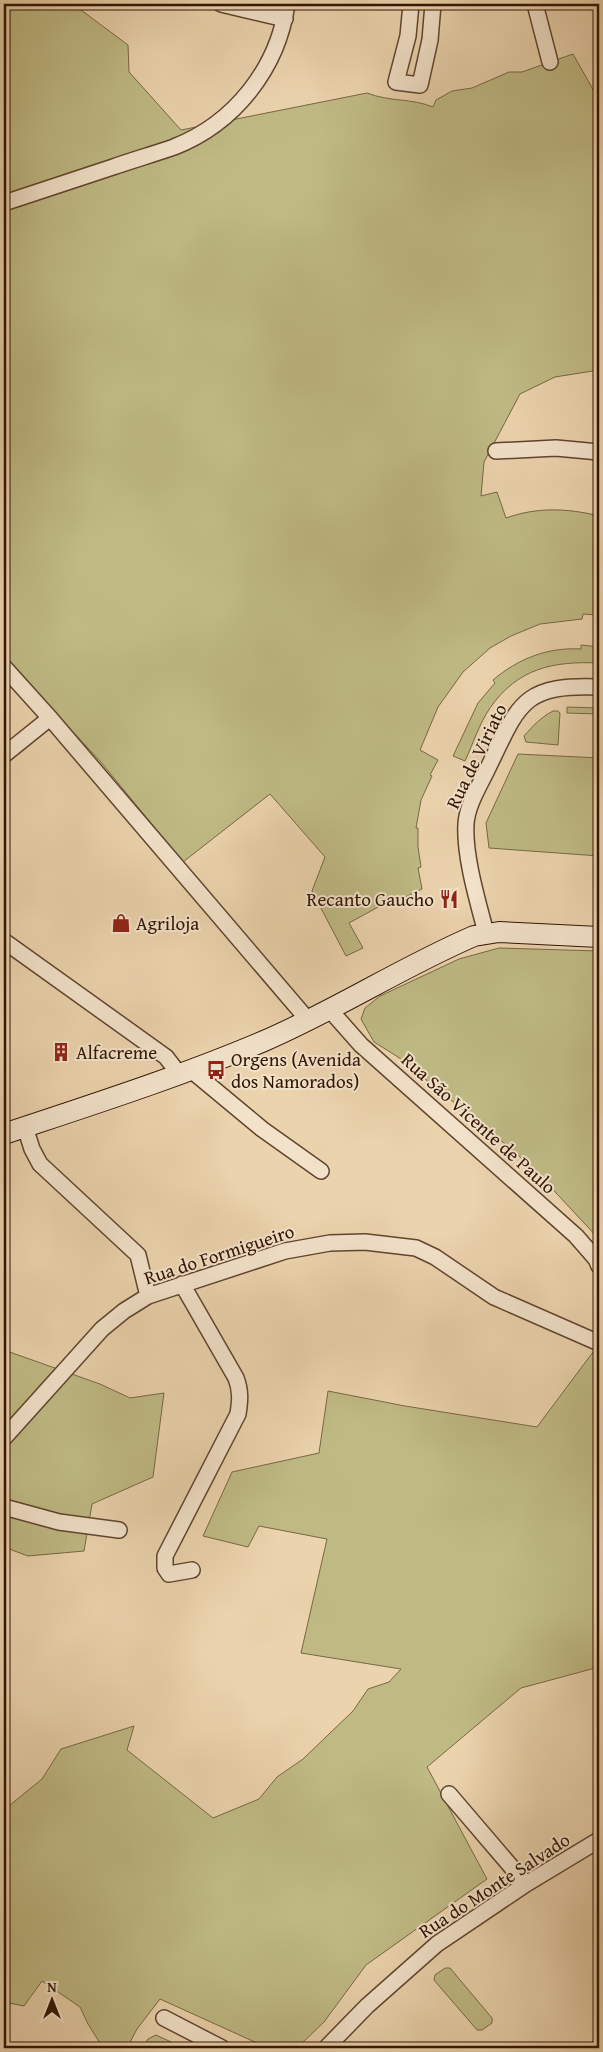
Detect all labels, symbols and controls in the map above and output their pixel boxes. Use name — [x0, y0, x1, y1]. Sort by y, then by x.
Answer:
street label: Rua de Viriato — [438, 699, 514, 813]
place label: Recanto Gaucho — [307, 885, 434, 913]
restaurant icon: Recanto Gaucho — [438, 888, 460, 910]
place label: Agriloja — [136, 909, 199, 937]
shop icon: Agriloja — [110, 912, 132, 934]
place label: Alfacreme — [76, 1038, 157, 1066]
building icon: Alfacreme — [50, 1041, 72, 1063]
place label: Orgens (Avenida dos Namorados) — [231, 1045, 361, 1095]
street label: Rua São Vicente de Paulo — [395, 1046, 563, 1200]
bus stop icon: Orgens (Avenida dos Namorados) — [205, 1059, 227, 1081]
street label: Rua do Formigueiro — [140, 1216, 298, 1292]
street label: Rua do Monte Salvado — [413, 1825, 575, 1945]
north arrow — [28, 1974, 78, 2024]
text: N — [47, 1977, 57, 1997]

